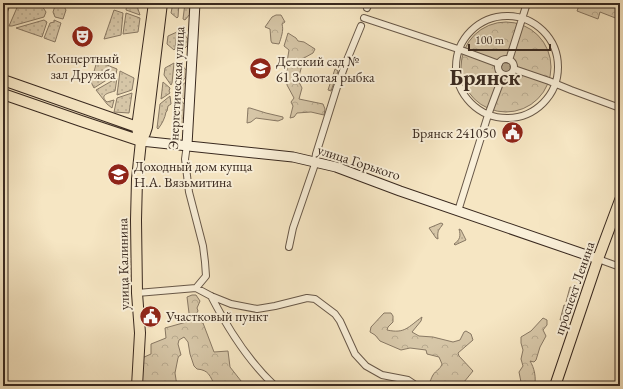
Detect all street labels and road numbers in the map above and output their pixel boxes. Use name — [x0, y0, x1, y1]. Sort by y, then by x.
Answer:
street label: Энергетическая улица — [164, 25, 188, 150]
street label: улица Горького — [315, 140, 403, 184]
street label: улица Калинина — [113, 217, 133, 310]
street label: проспект Ленина — [550, 239, 599, 337]

